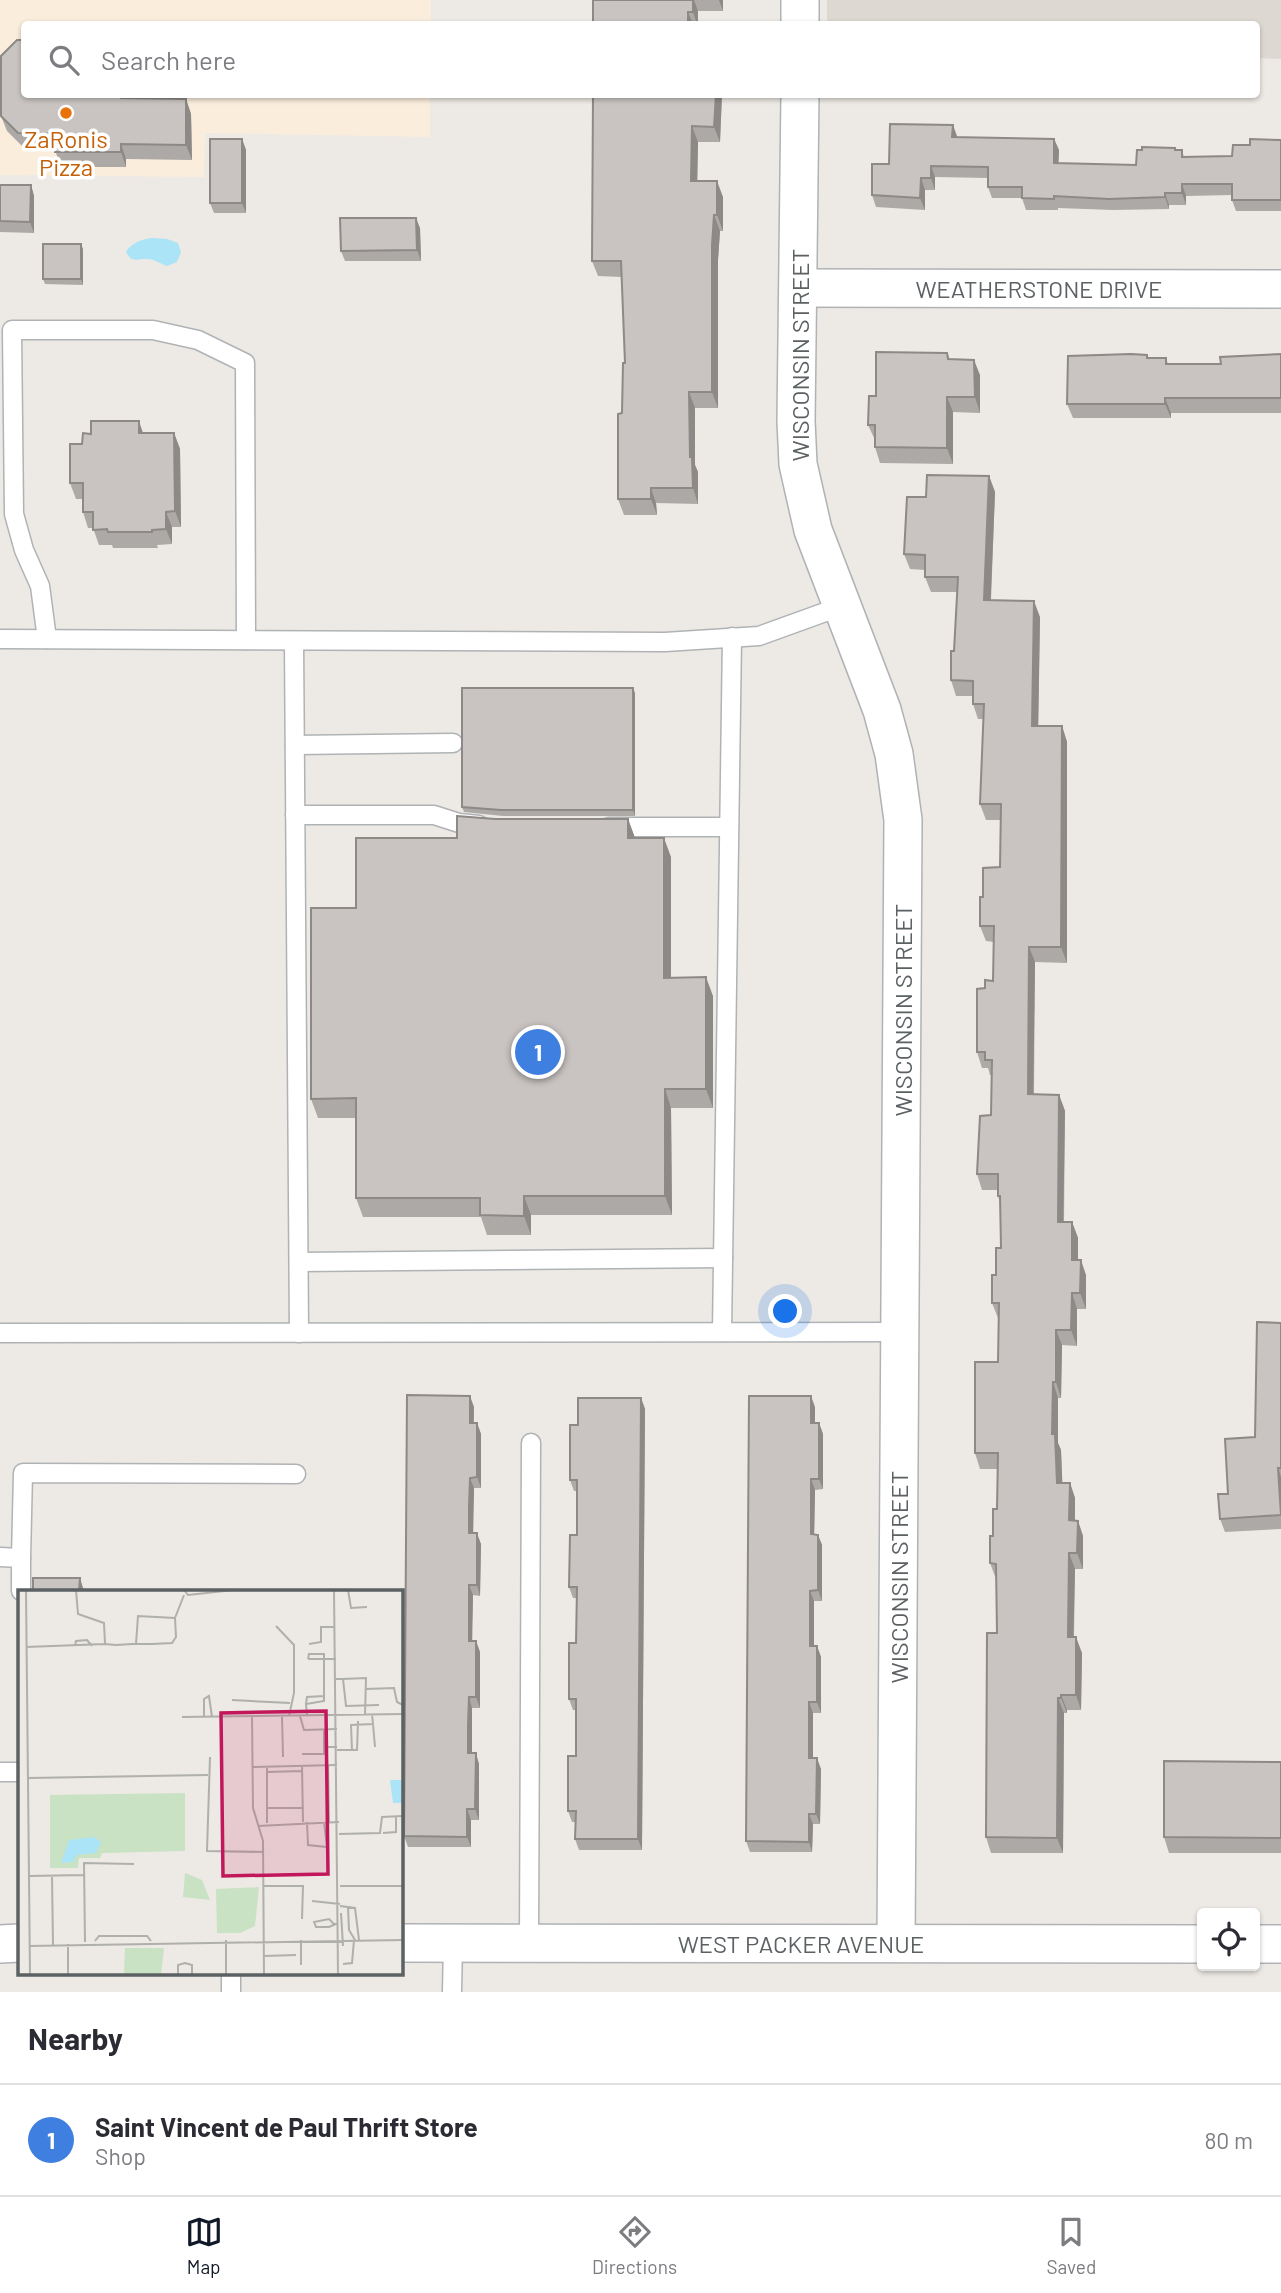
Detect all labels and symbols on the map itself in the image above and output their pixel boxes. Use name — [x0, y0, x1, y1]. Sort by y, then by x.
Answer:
marker: ZaRonis Pizza — [58, 105, 74, 121]
place label: ZaRonis Pizza — [24, 124, 108, 181]
street label: WISCONSIN STREET — [785, 249, 814, 461]
street label: WEATHERSTONE DRIVE — [915, 274, 1163, 303]
street label: WISCONSIN STREET — [888, 904, 917, 1116]
pin: 1 — [515, 1026, 561, 1078]
your location — [768, 1294, 802, 1328]
street label: WISCONSIN STREET — [884, 1471, 913, 1683]
inset map — [18, 1590, 402, 1974]
street label: WEST PACKER AVENUE — [678, 1929, 924, 1958]

